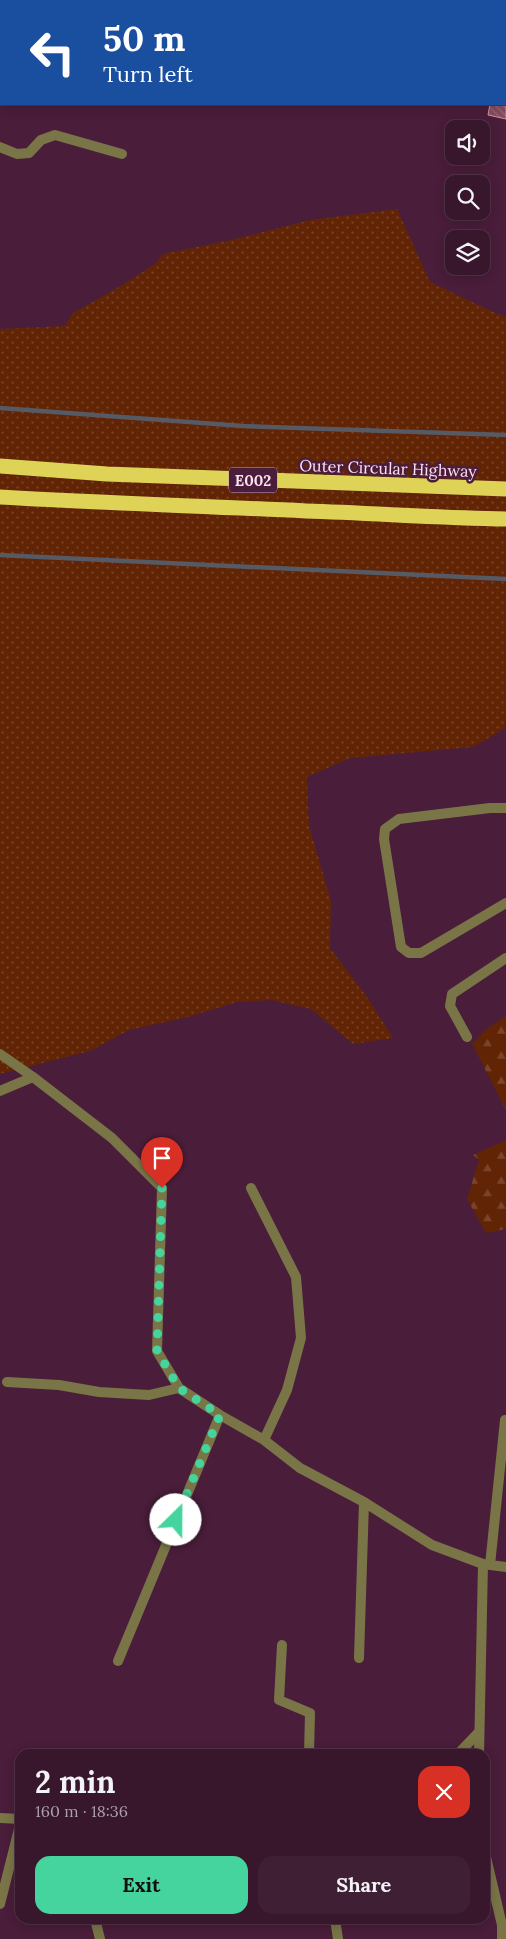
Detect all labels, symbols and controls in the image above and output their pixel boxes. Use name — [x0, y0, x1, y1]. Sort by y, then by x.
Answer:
text: 50 m — [103, 16, 186, 61]
icon: left — [20, 20, 85, 85]
text: Turn left — [103, 60, 193, 88]
map controls — [445, 120, 490, 275]
button: sound — [445, 120, 490, 165]
button: search — [445, 175, 490, 220]
button: layers — [445, 230, 490, 275]
street label: Outer Circular Highway — [299, 455, 478, 481]
road number: E002 — [229, 468, 277, 492]
pin — [141, 1137, 183, 1188]
icon: arrive — [148, 1144, 176, 1172]
position arrow — [149, 1493, 201, 1545]
text: 2 min — [35, 1763, 115, 1801]
button: close — [418, 1766, 470, 1818]
text: 160 m · 18:36 — [35, 1801, 128, 1821]
button: Exit — [35, 1856, 248, 1914]
button: Share — [258, 1856, 470, 1914]

